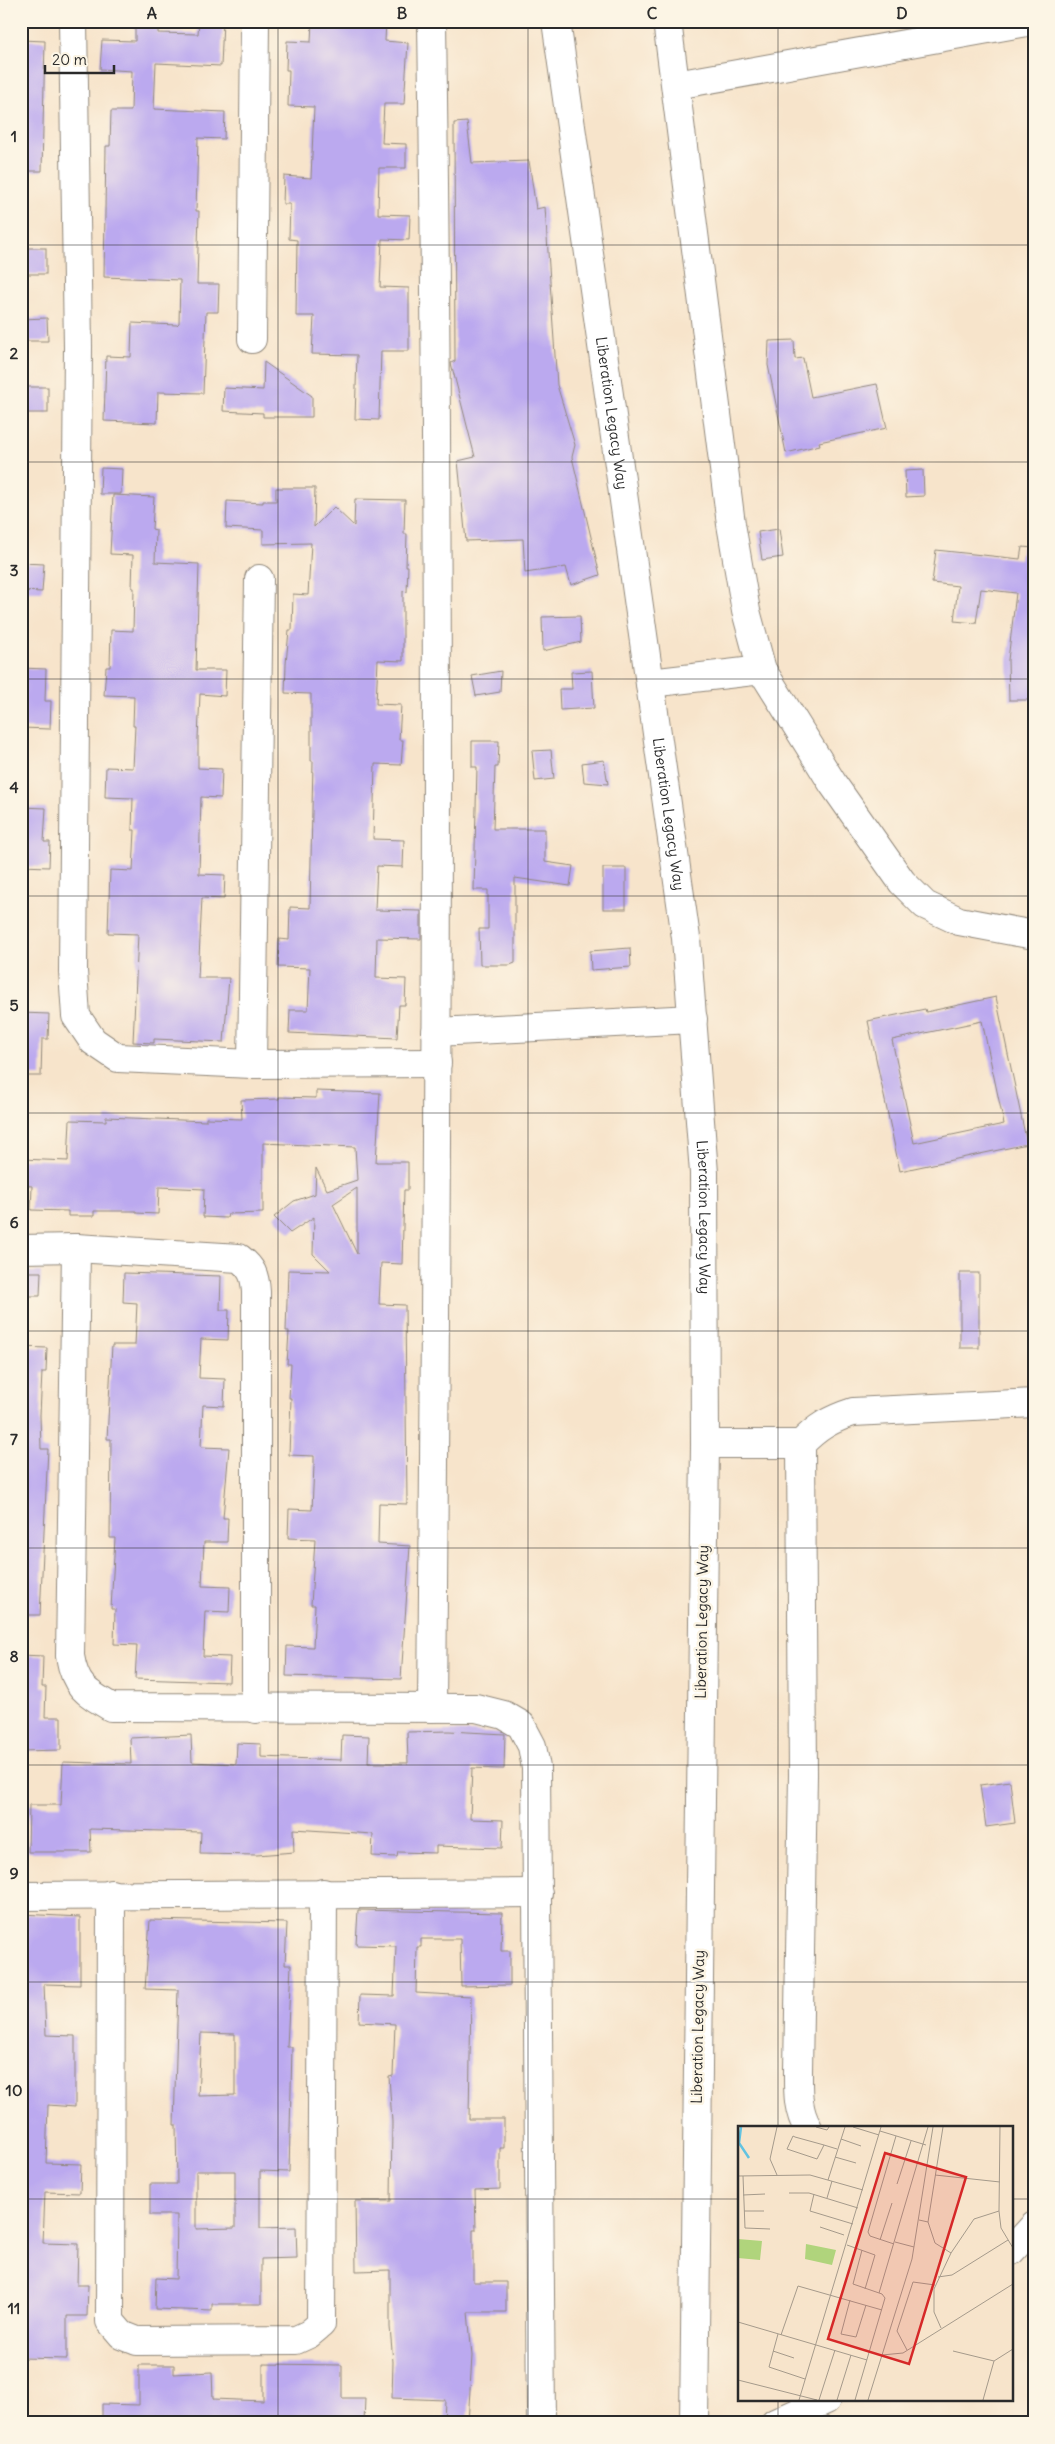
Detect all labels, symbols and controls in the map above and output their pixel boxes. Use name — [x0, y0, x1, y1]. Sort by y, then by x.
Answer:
text: A — [147, 3, 157, 23]
text: B — [397, 3, 408, 23]
text: C — [647, 3, 658, 23]
text: D — [896, 3, 908, 23]
scale bar — [45, 42, 114, 74]
text: 20 m — [52, 50, 87, 69]
text: 1 — [11, 126, 17, 146]
street label: Liberation Legacy Way — [592, 335, 632, 491]
text: 2 — [10, 343, 19, 363]
text: 3 — [9, 560, 19, 580]
street label: Liberation Legacy Way — [649, 736, 689, 892]
text: 4 — [9, 777, 19, 797]
text: 5 — [9, 995, 19, 1015]
street label: Liberation Legacy Way — [693, 1139, 714, 1294]
text: 6 — [9, 1212, 19, 1232]
text: 7 — [10, 1429, 18, 1449]
street label: Liberation Legacy Way — [691, 1545, 712, 1699]
text: 8 — [9, 1646, 19, 1666]
text: 9 — [9, 1863, 19, 1883]
street label: Liberation Legacy Way — [687, 1950, 708, 2104]
text: 10 — [6, 2080, 22, 2100]
inset map — [738, 2126, 1012, 2402]
text: 11 — [8, 2298, 20, 2318]

